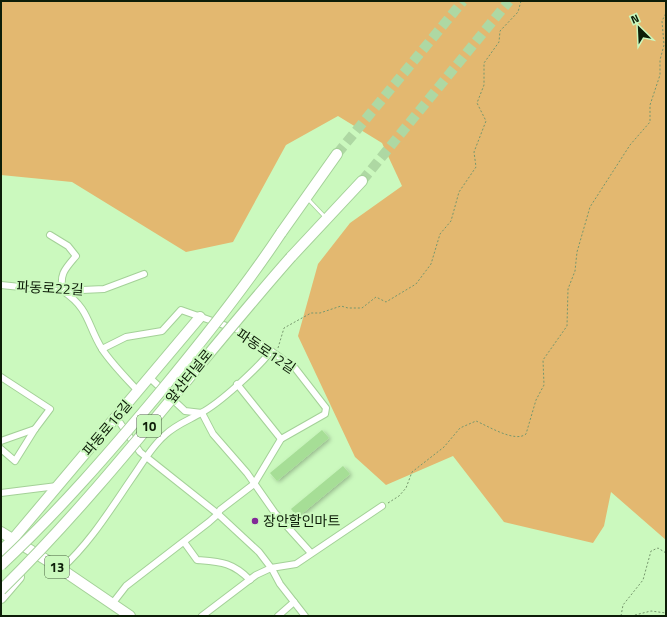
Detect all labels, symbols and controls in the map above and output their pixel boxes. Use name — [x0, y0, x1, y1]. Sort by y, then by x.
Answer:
north arrow — [619, 8, 659, 48]
text: N — [628, 10, 642, 28]
street label: 파동로22길 — [16, 275, 84, 300]
street label: 파동로12길 — [233, 323, 300, 378]
street label: 앞산터널로 — [160, 344, 217, 407]
street label: 파동로16길 — [77, 395, 136, 460]
road number: 10 — [137, 415, 161, 437]
place label: 장안할인마트 — [263, 510, 340, 531]
marker: 장안할인마트 — [250, 516, 260, 526]
road number: 13 — [45, 556, 69, 578]

